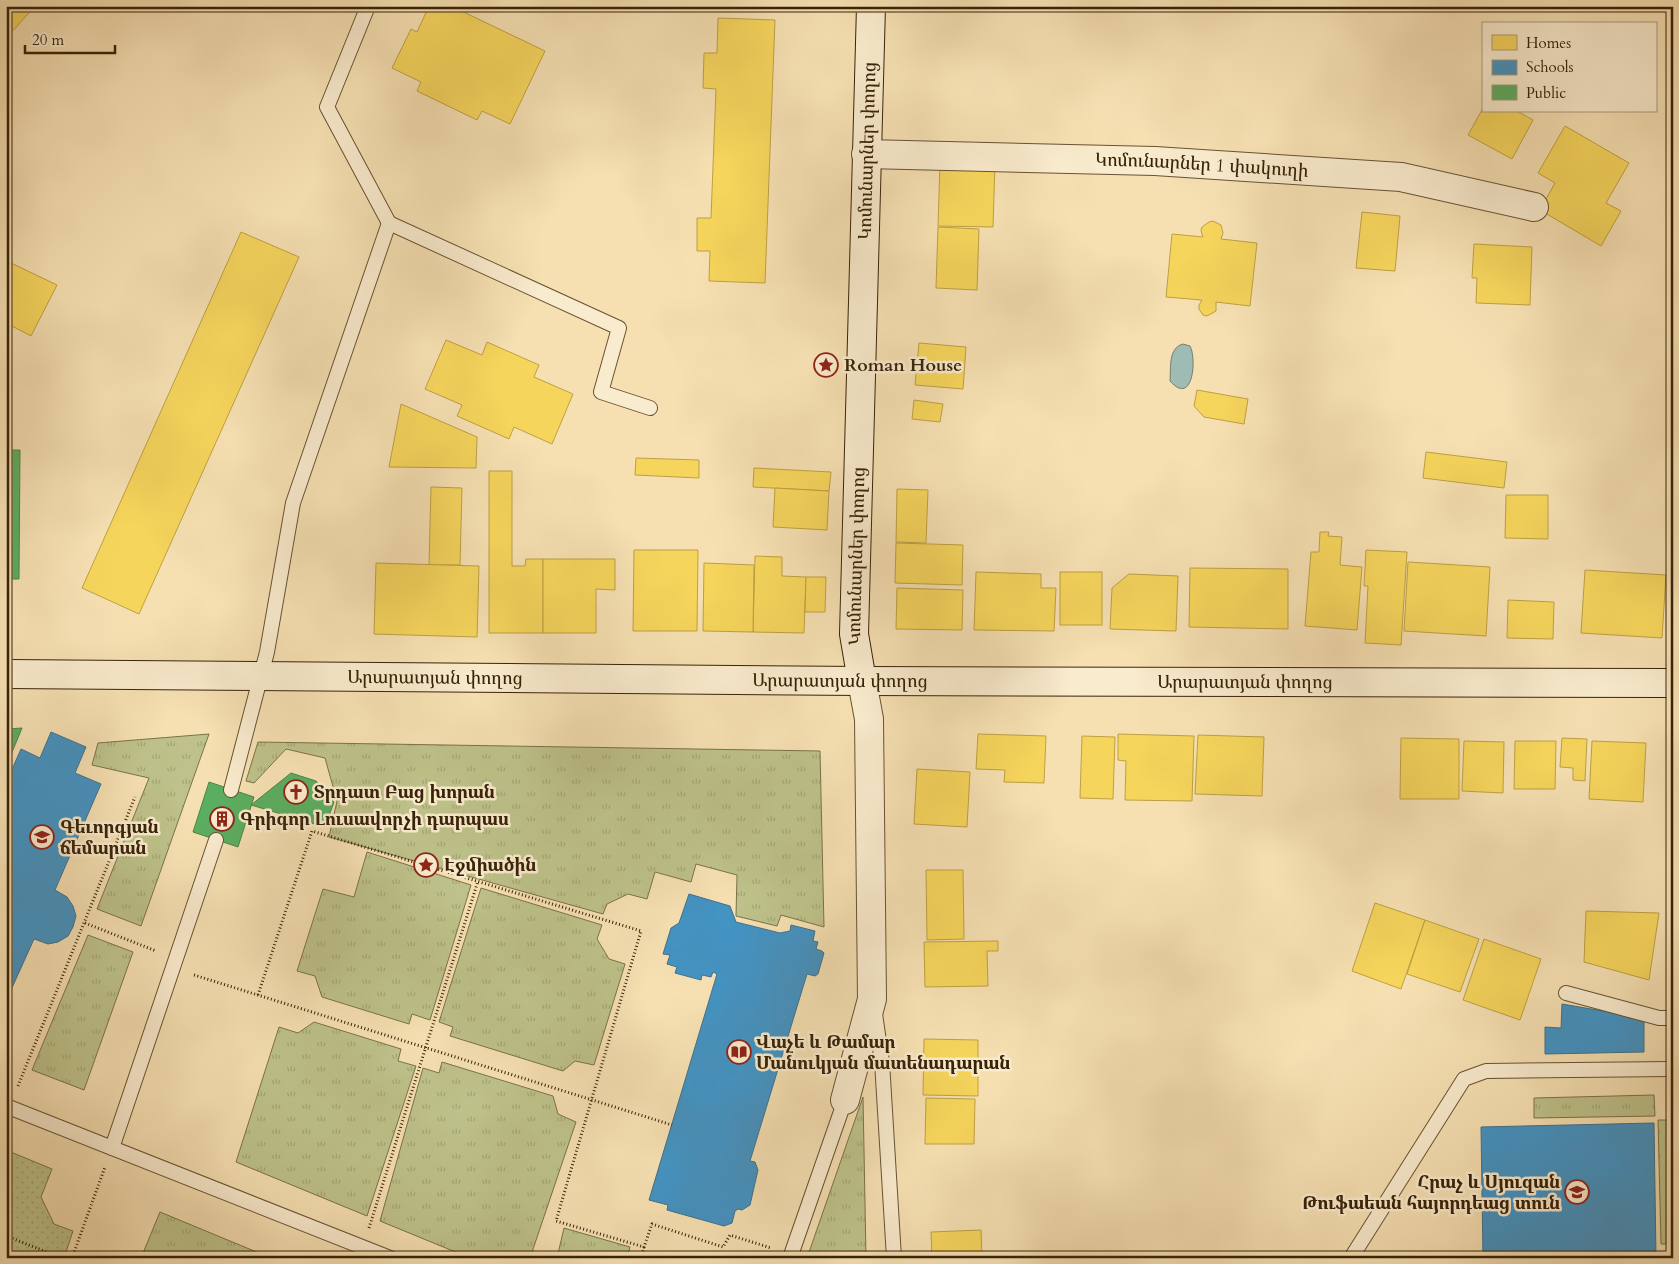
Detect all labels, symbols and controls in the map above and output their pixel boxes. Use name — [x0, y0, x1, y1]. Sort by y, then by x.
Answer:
scale bar — [25, 22, 115, 54]
legend — [1482, 22, 1656, 112]
text: 20 m — [32, 30, 64, 50]
text: Homes — [1526, 33, 1571, 53]
text: Schools — [1526, 57, 1574, 77]
street label: Կոմունարներ փողոց — [853, 62, 882, 240]
text: Public — [1526, 83, 1566, 103]
street label: Կոմունարներ 1 փակուղի — [1095, 148, 1309, 184]
place icon: Roman House — [813, 352, 839, 378]
place label: Roman House — [844, 353, 962, 378]
street label: Կոմունարներ փողոց — [842, 467, 872, 646]
street label: Արարատյան փողոց — [347, 665, 523, 691]
street label: Արարատյան փողոց — [752, 668, 928, 694]
street label: Արարատյան փողոց — [1157, 670, 1333, 695]
church icon: Տրդատ Բաց խորան — [283, 779, 309, 805]
place label: Տրդատ Բաց խորան — [314, 780, 495, 805]
building icon: Գրիգոր Լուսավորչի դարպաս — [209, 806, 235, 832]
place label: Գրիգոր Լուսավորչի դարպաս — [240, 807, 509, 832]
place label: Գեւորգյան ճեմարան — [60, 815, 159, 861]
school or university icon: Գեւորգյան ճեմարան — [29, 824, 55, 850]
place icon: Էջմիածին — [413, 852, 439, 878]
place label: Էջմիածին — [444, 853, 536, 878]
place label: Վաչե և Թամար Մանուկյան մատենադարան — [756, 1030, 1010, 1076]
library icon: Վաչե և Թամար Մանուկյան մատենադարան — [726, 1039, 752, 1065]
place label: Հրաչ և Սյուզան Թուֆաեան հայորդեաց տուն — [1302, 1170, 1560, 1216]
school or university icon: Հրաչ և Սյուզան Թուֆաեան հայորդեաց տուն — [1564, 1179, 1590, 1205]

